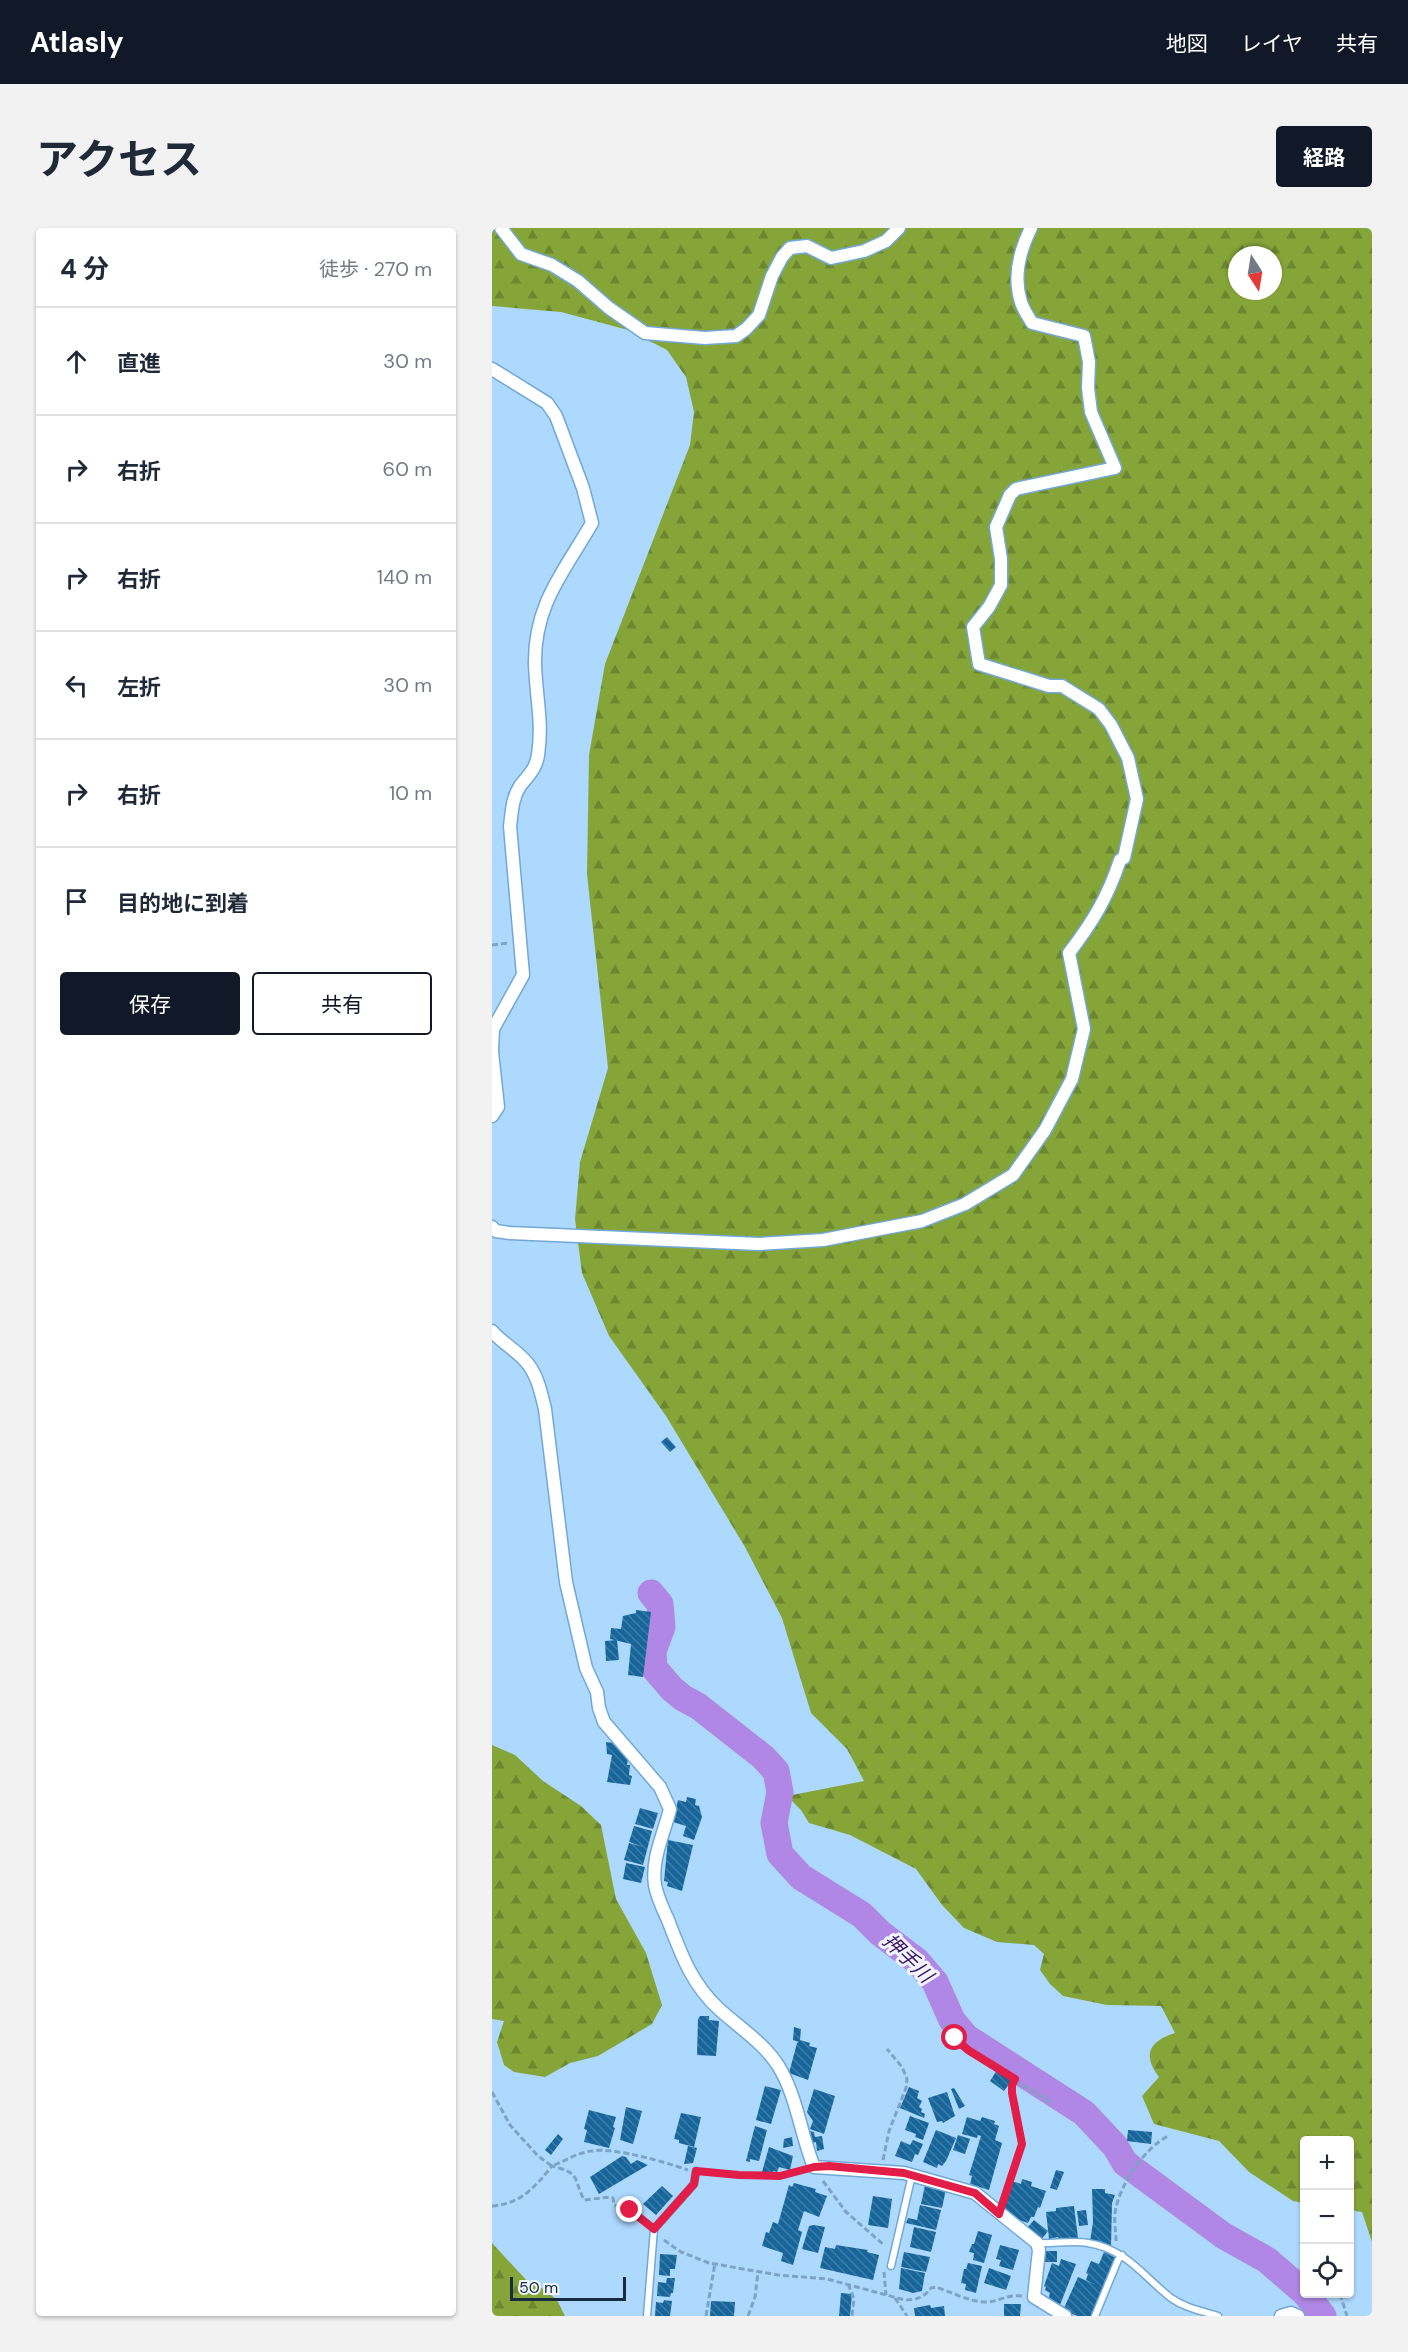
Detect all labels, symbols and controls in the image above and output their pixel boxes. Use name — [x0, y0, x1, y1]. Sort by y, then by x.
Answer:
text: Atlasly — [30, 24, 124, 61]
text: 地図 — [1166, 30, 1208, 58]
text: レイヤ — [1241, 30, 1303, 58]
text: 共有 — [1336, 30, 1378, 58]
button: 経路 — [1276, 126, 1372, 187]
text: アクセス — [36, 132, 202, 187]
north arrow — [1228, 246, 1282, 300]
text: 4 分 — [60, 252, 109, 286]
text: 徒歩 · 270 m — [319, 256, 432, 282]
icon: ahead — [60, 345, 93, 378]
text: 30 m — [383, 348, 432, 374]
text: 直進 — [117, 349, 161, 378]
icon: right — [60, 453, 93, 486]
text: 60 m — [383, 456, 432, 482]
text: 右折 — [117, 457, 161, 486]
icon: right — [60, 561, 93, 594]
text: 140 m — [377, 564, 432, 590]
text: 右折 — [117, 565, 161, 594]
icon: left — [60, 669, 93, 702]
text: 30 m — [383, 672, 432, 698]
text: 左折 — [117, 673, 161, 702]
icon: right — [60, 777, 93, 810]
text: 10 m — [389, 780, 432, 806]
text: 右折 — [117, 781, 161, 810]
icon: arrive — [60, 885, 93, 918]
text: 目的地に到着 — [117, 889, 249, 918]
button: 保存 — [60, 972, 240, 1035]
button: 共有 — [252, 972, 432, 1035]
water label: 押手川 — [877, 1928, 940, 1990]
route start — [941, 2024, 967, 2050]
map controls — [1300, 2136, 1354, 2298]
button: + — [1300, 2136, 1354, 2190]
button: − — [1300, 2190, 1354, 2244]
route end — [616, 2196, 642, 2222]
button: locate — [1300, 2244, 1354, 2298]
scale bar — [510, 2274, 626, 2302]
text: 50 m — [519, 2277, 558, 2298]

